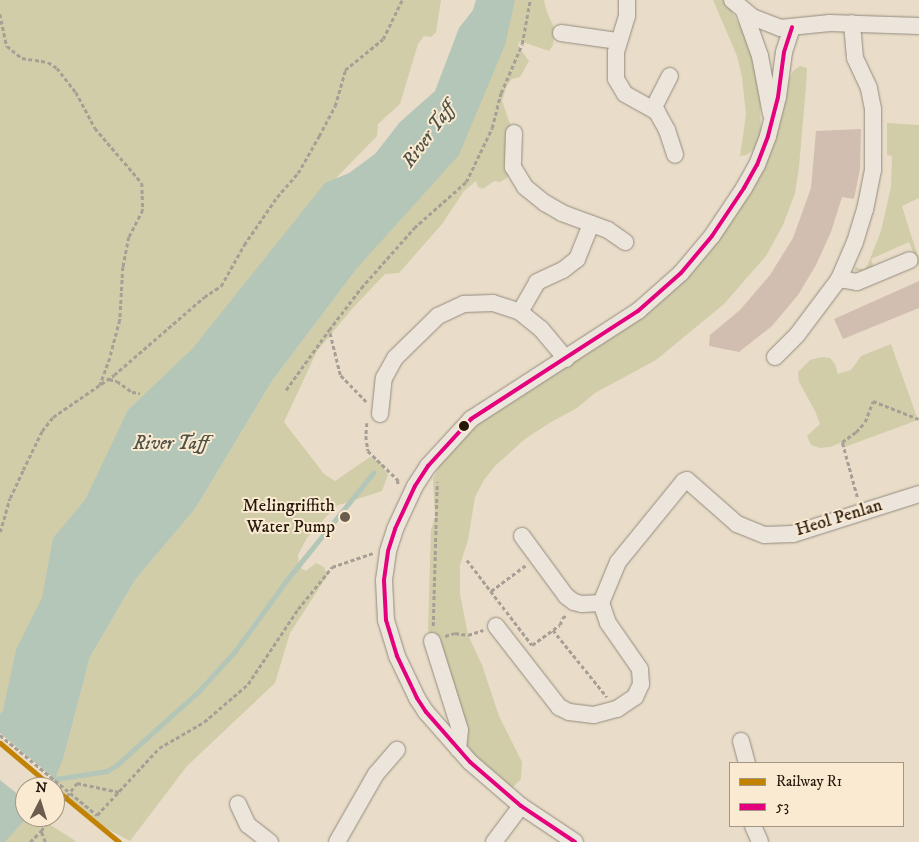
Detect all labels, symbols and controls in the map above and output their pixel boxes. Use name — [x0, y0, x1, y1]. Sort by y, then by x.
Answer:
water label: River Taff — [398, 98, 460, 172]
unlabelled marker — [459, 421, 469, 431]
water label: River Taff — [133, 433, 209, 455]
street label: Heol Penlan — [793, 495, 885, 541]
place label: Melingriffith Water Pump — [243, 496, 335, 538]
marker: Melingriffith Water Pump — [339, 511, 351, 523]
legend — [729, 762, 904, 827]
text: Railway R1 — [776, 772, 842, 791]
north arrow — [15, 777, 65, 827]
text: N — [35, 779, 48, 798]
text: 53 — [776, 797, 789, 816]

